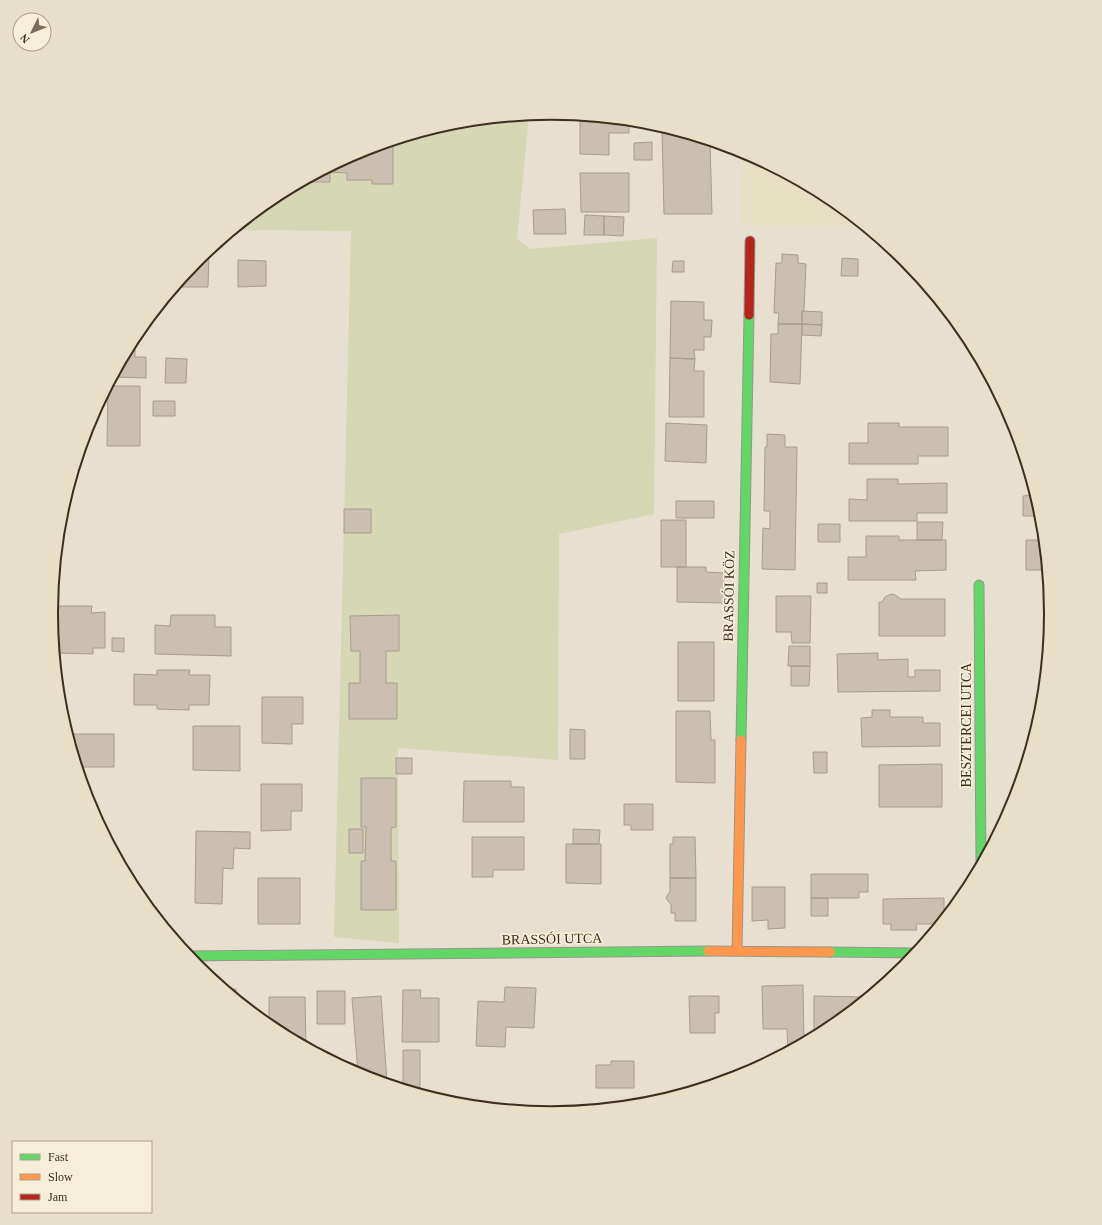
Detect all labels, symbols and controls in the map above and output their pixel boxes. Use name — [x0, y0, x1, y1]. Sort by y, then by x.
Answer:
north arrow — [12, 12, 52, 52]
text: N — [18, 32, 32, 46]
street label: BRASSÓI KÖZ — [720, 550, 737, 642]
street label: BESZTERCEI UTCA — [959, 662, 974, 787]
street label: BRASSÓI UTCA — [501, 930, 603, 947]
legend — [12, 1141, 152, 1213]
text: Fast — [48, 1150, 69, 1164]
text: Slow — [48, 1170, 73, 1184]
text: Jam — [48, 1190, 68, 1204]

